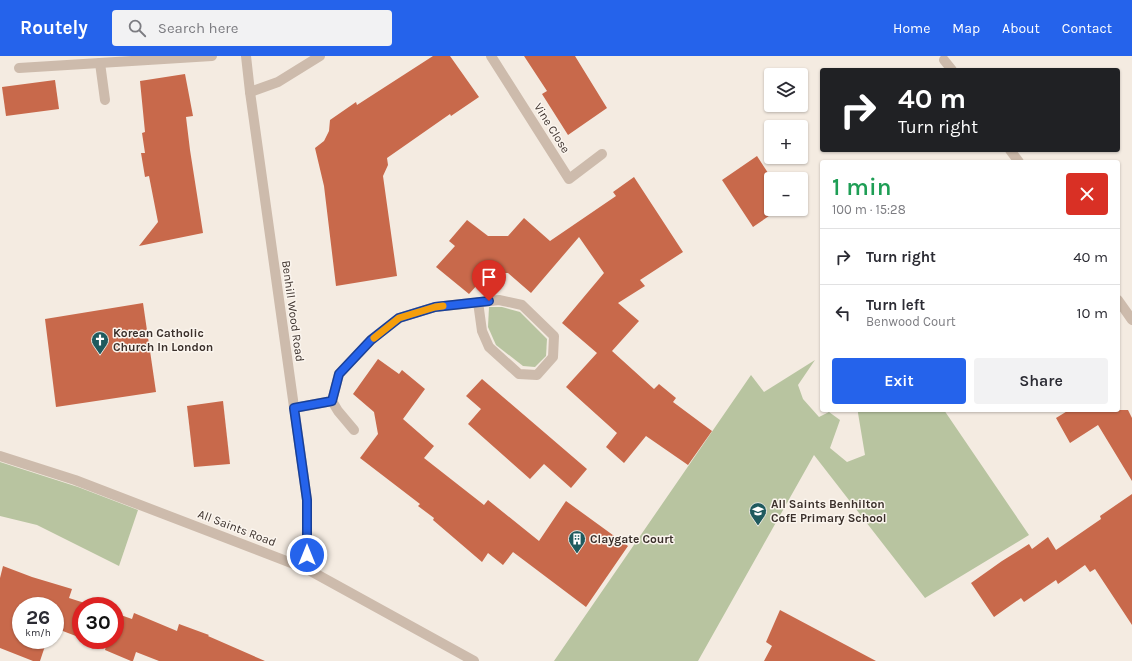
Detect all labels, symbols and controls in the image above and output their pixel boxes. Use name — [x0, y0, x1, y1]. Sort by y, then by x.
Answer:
search box — [112, 10, 392, 46]
text: Routely — [20, 17, 88, 39]
icon: search — [126, 17, 148, 39]
text: Search here — [158, 19, 239, 37]
text: Home — [893, 20, 930, 37]
text: Map — [952, 20, 980, 37]
text: About — [1002, 20, 1040, 37]
text: Contact — [1062, 20, 1112, 37]
map controls — [764, 68, 808, 216]
button: layers — [764, 68, 808, 112]
text: 40 m — [898, 82, 966, 115]
icon: right — [832, 84, 884, 136]
street label: Vine Close — [531, 100, 573, 156]
text: Turn right — [898, 116, 978, 138]
button: + — [764, 120, 808, 164]
button: − — [764, 172, 808, 216]
text: 1 min — [832, 173, 892, 201]
button: close — [1066, 173, 1108, 215]
text: 100 m · 15:28 — [832, 202, 906, 217]
icon: right — [832, 246, 854, 268]
text: Turn right — [866, 248, 936, 266]
text: 40 m — [1073, 248, 1108, 266]
street label: Benhill Wood Road — [279, 259, 307, 363]
pin — [472, 260, 506, 301]
icon: arrive — [478, 266, 500, 288]
text: Turn left — [866, 296, 925, 314]
icon: left — [832, 302, 854, 324]
text: 10 m — [1077, 304, 1108, 322]
text: Benwood Court — [866, 314, 956, 329]
place label: Korean Catholic Church In London — [113, 326, 213, 354]
church icon: Korean Catholic Church In London — [90, 330, 110, 355]
button: Exit — [832, 358, 966, 404]
button: Share — [974, 358, 1108, 404]
place label: All Saints Benhilton CofE Primary School — [771, 497, 886, 525]
school or university icon: All Saints Benhilton CofE Primary School — [748, 501, 768, 526]
street label: All Saints Road — [196, 507, 278, 549]
building icon: Claygate Court — [567, 529, 587, 554]
place label: Claygate Court — [590, 532, 674, 546]
position arrow — [286, 534, 328, 576]
speed limit sign: 30 — [72, 597, 124, 649]
text: 26 — [26, 606, 50, 629]
text: km/h — [25, 627, 51, 639]

